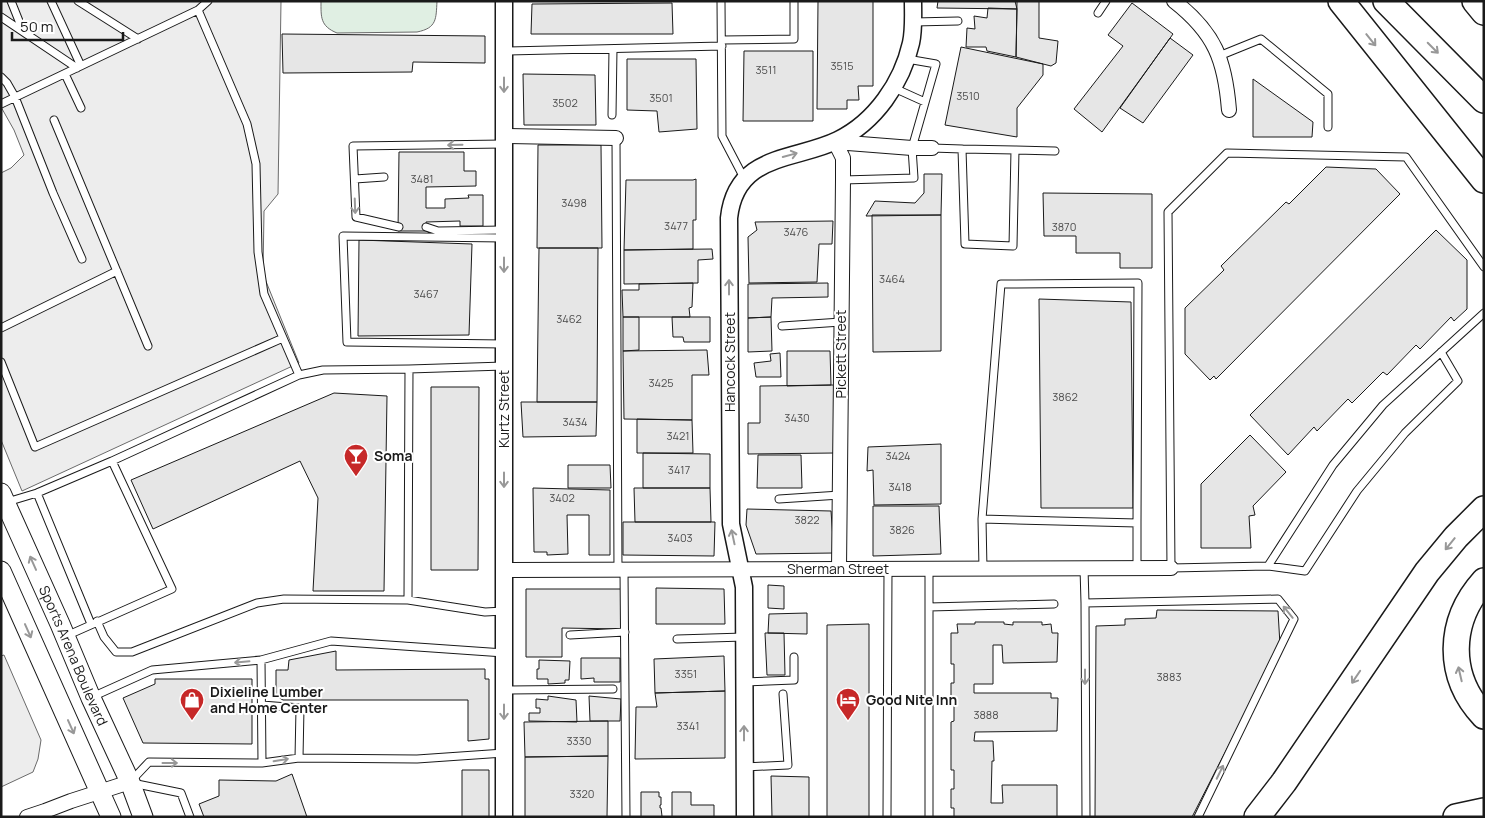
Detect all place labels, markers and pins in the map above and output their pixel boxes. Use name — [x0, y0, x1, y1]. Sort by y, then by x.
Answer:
bar icon: Soma — [343, 443, 369, 477]
place label: Soma — [374, 446, 413, 465]
place label: Dixieline Lumber and Home Center — [210, 682, 328, 717]
shop icon: Dixieline Lumber and Home Center — [179, 687, 205, 721]
hotel icon: Good Nite Inn — [835, 687, 861, 721]
place label: Good Nite Inn — [866, 690, 957, 709]

